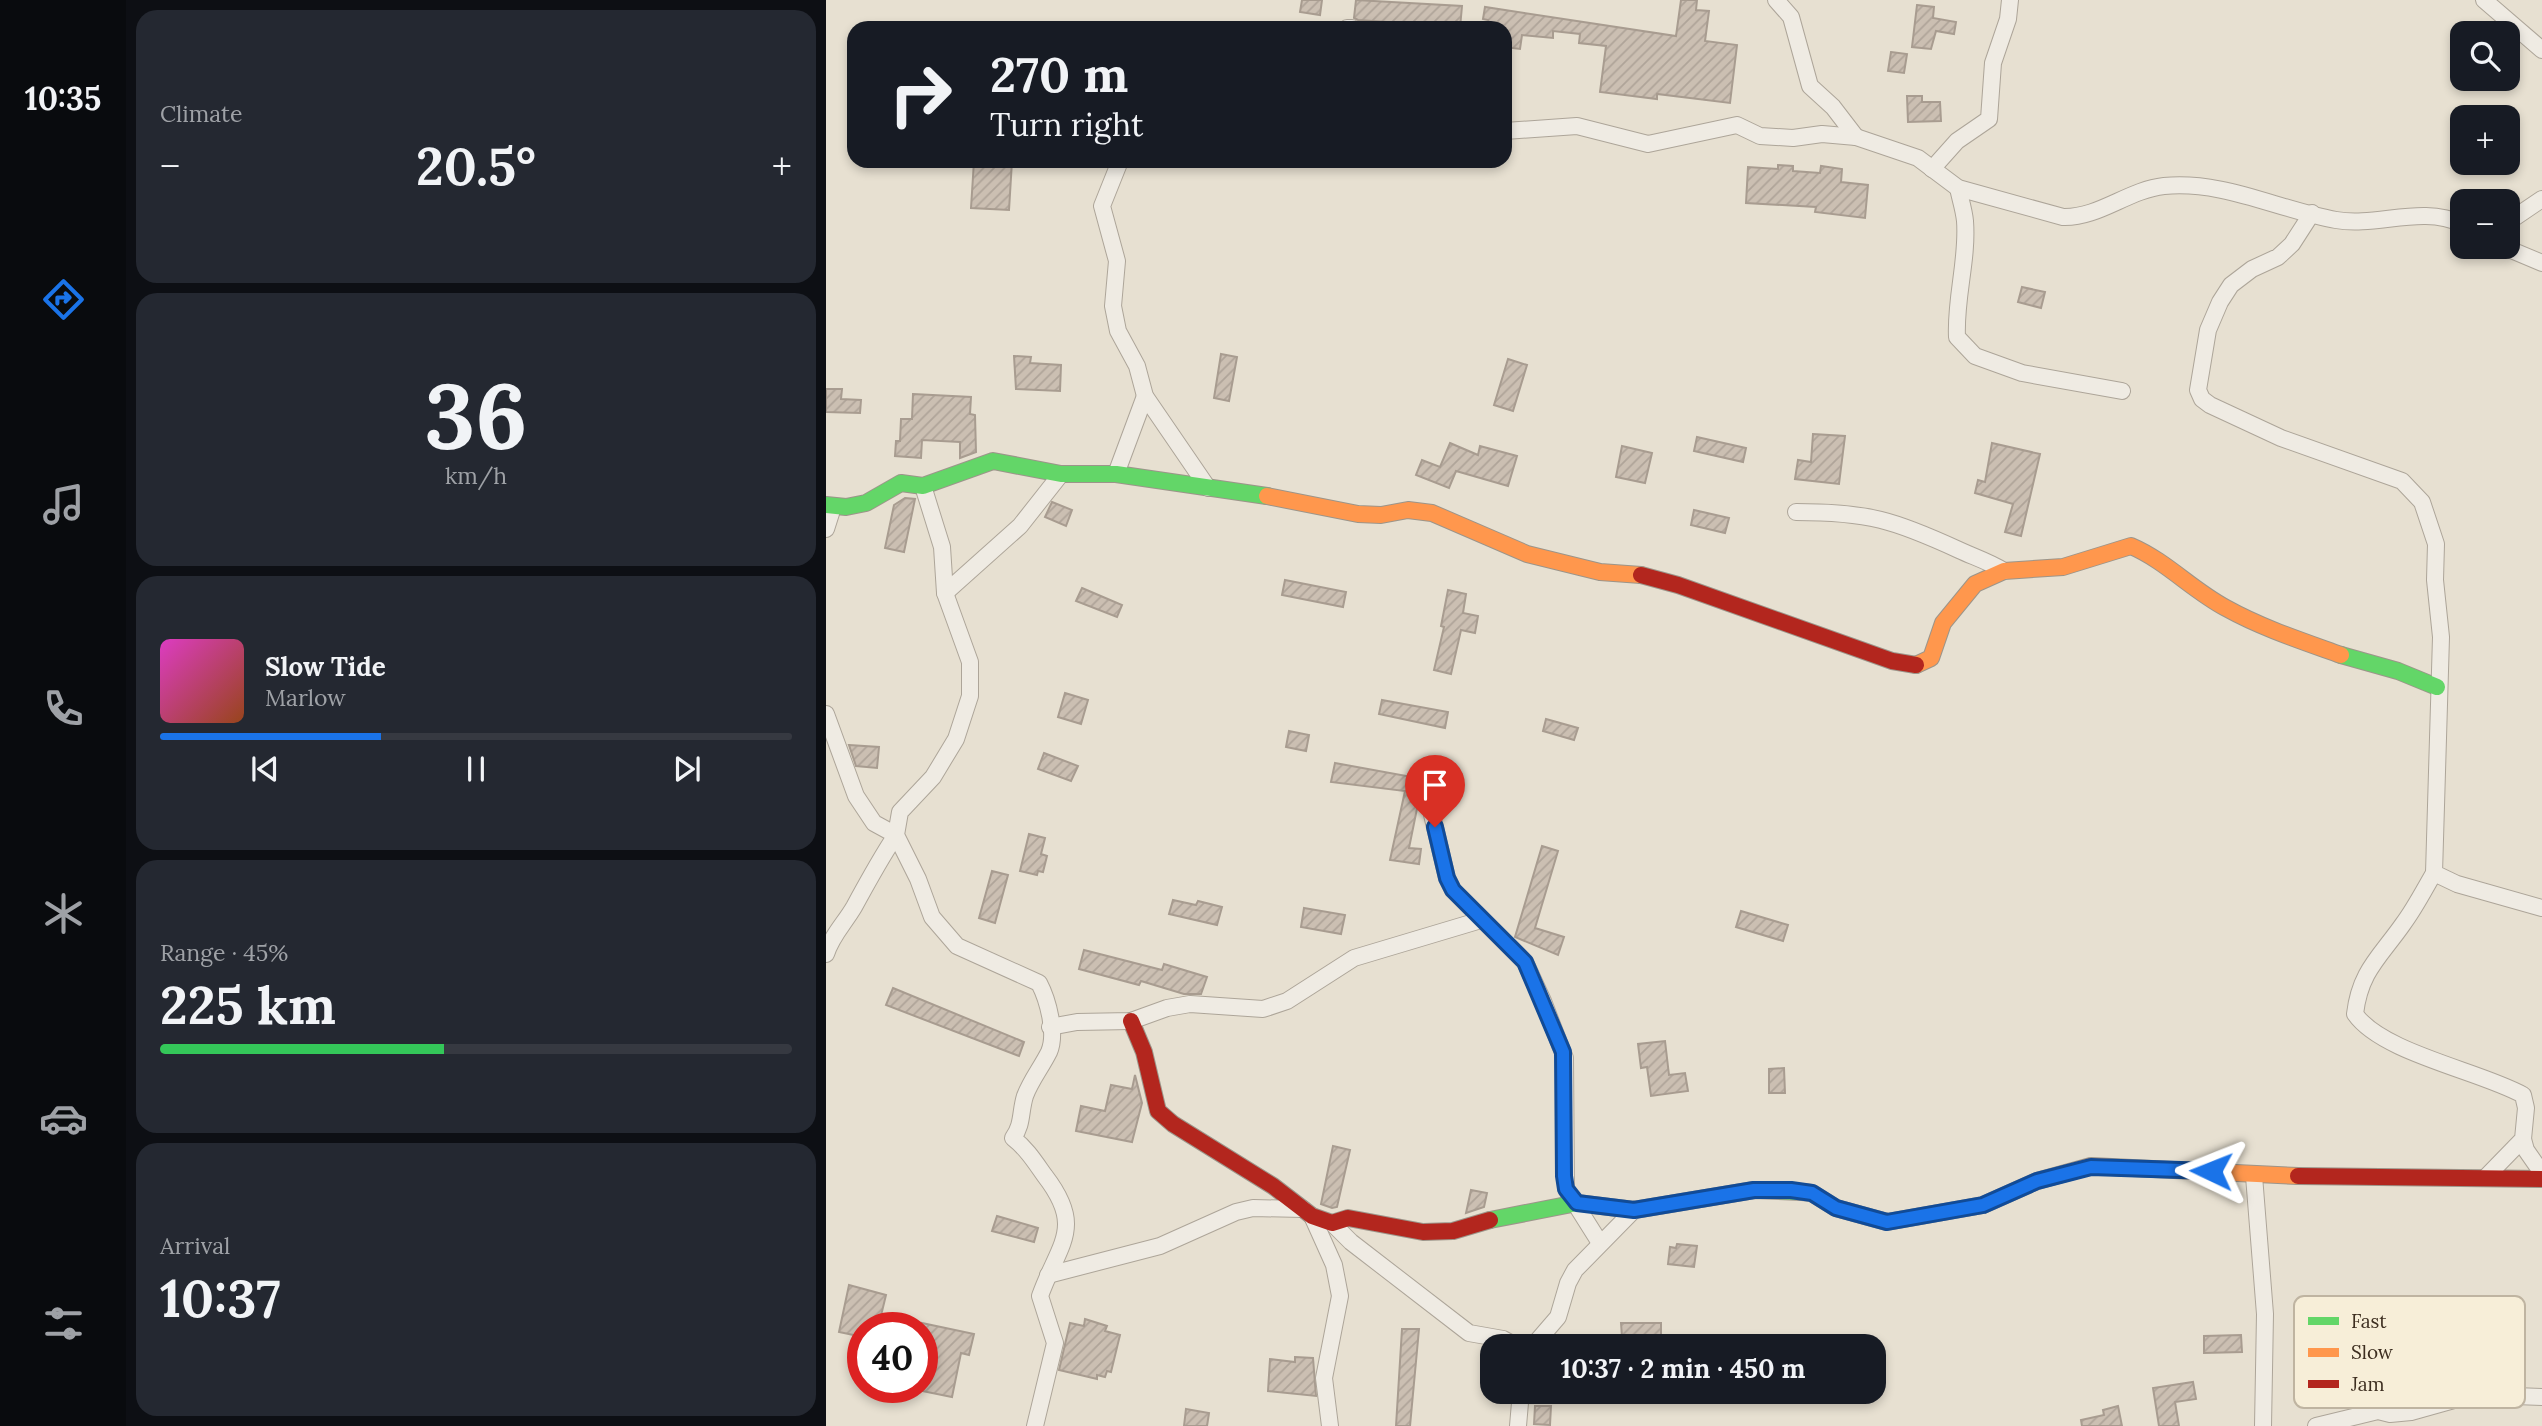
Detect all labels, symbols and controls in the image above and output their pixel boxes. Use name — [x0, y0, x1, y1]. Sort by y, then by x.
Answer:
map controls — [2450, 21, 2520, 259]
button: search — [2450, 21, 2520, 91]
text: 270 m — [990, 43, 1128, 105]
icon: right — [875, 49, 966, 140]
text: 10:35 — [25, 78, 101, 119]
text: Climate — [160, 99, 242, 128]
text: Turn right — [990, 104, 1143, 145]
button: + — [2450, 105, 2520, 175]
text: 20.5° — [416, 133, 536, 199]
text: − — [160, 142, 180, 190]
text: + — [772, 142, 792, 190]
button: − — [2450, 189, 2520, 259]
icon: directions — [39, 275, 88, 324]
text: 36 — [424, 357, 528, 474]
text: km/h — [445, 461, 507, 490]
icon: music — [39, 480, 88, 529]
text: Slow Tide — [265, 650, 386, 683]
text: Marlow — [265, 683, 346, 712]
icon: phone — [39, 684, 88, 733]
icon: previous — [246, 750, 284, 788]
icon: pause — [457, 750, 495, 788]
icon: next — [668, 750, 706, 788]
pin — [1405, 755, 1465, 827]
icon: arrive — [1416, 766, 1454, 804]
icon: climate — [39, 889, 88, 938]
text: Range · 45% — [160, 938, 288, 967]
text: 225 km — [160, 972, 336, 1038]
icon: car — [39, 1094, 88, 1143]
position arrow — [2174, 1134, 2248, 1208]
text: Arrival — [160, 1231, 230, 1260]
text: 10:37 — [160, 1265, 281, 1331]
legend — [2294, 1296, 2525, 1408]
icon: filters — [39, 1299, 88, 1348]
text: Fast — [2351, 1309, 2387, 1333]
speed limit sign: 40 — [847, 1312, 938, 1403]
text: Slow — [2351, 1340, 2394, 1364]
text: 10:37 · 2 min · 450 m — [1561, 1352, 1805, 1385]
text: Jam — [2350, 1372, 2385, 1396]

